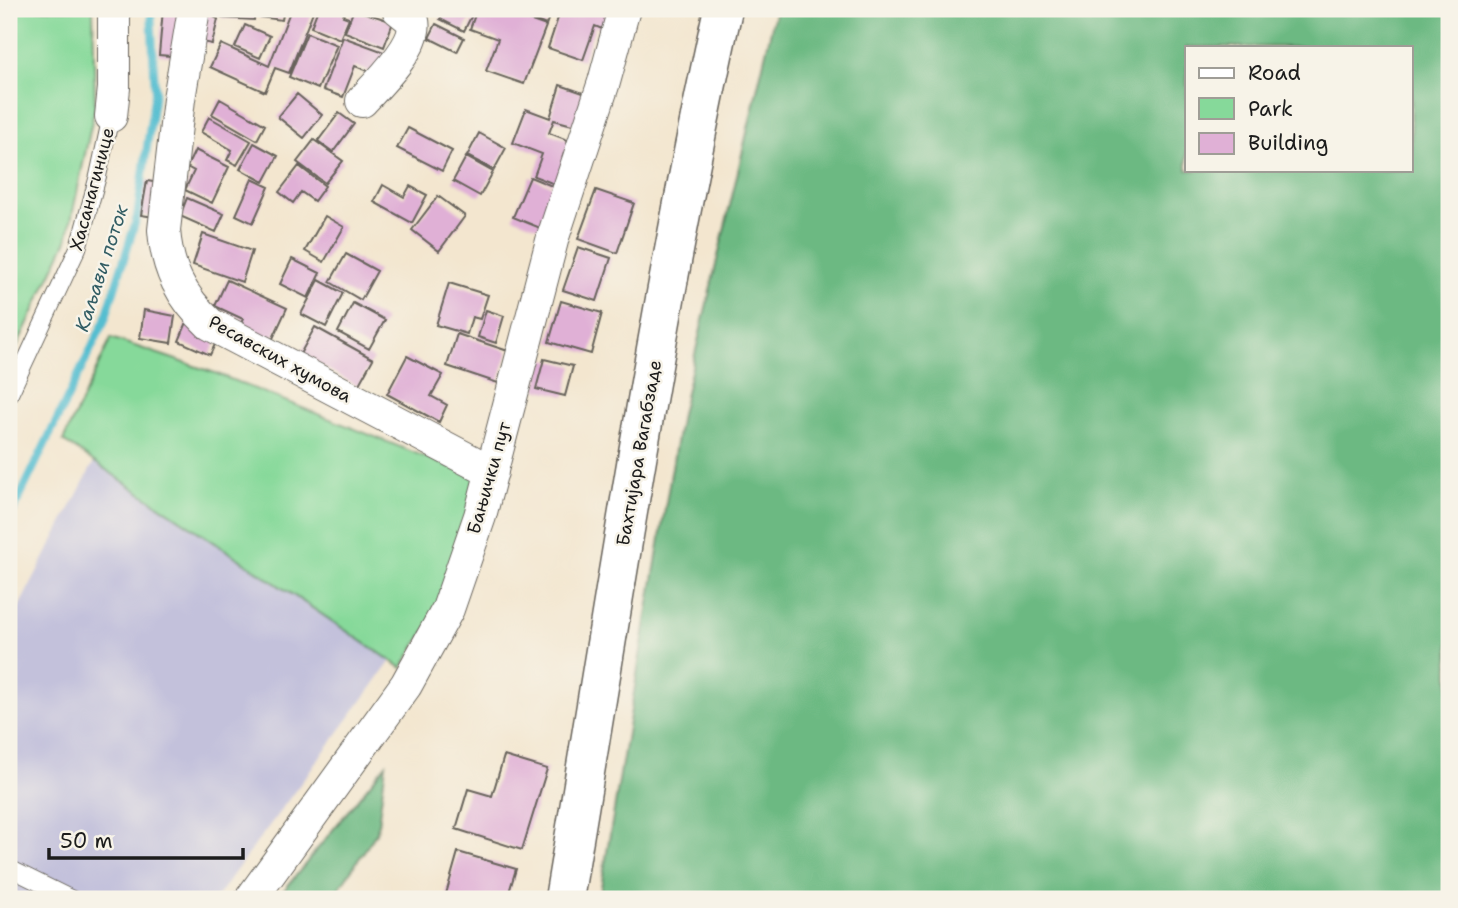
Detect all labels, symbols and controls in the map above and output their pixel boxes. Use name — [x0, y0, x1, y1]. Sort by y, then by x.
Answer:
legend — [1185, 46, 1412, 172]
text: Road — [1248, 59, 1301, 87]
text: Park — [1248, 95, 1293, 123]
street label: Хасанагинице — [64, 125, 120, 253]
text: Building — [1248, 129, 1328, 157]
water label: Каљави поток — [69, 201, 134, 335]
street label: Ресавских хумова — [204, 310, 356, 408]
street label: Бахтијара Вагабзаде — [611, 358, 667, 548]
street label: Бањички пут — [462, 418, 517, 537]
scale bar — [49, 817, 243, 861]
text: 50 m — [60, 827, 113, 855]

